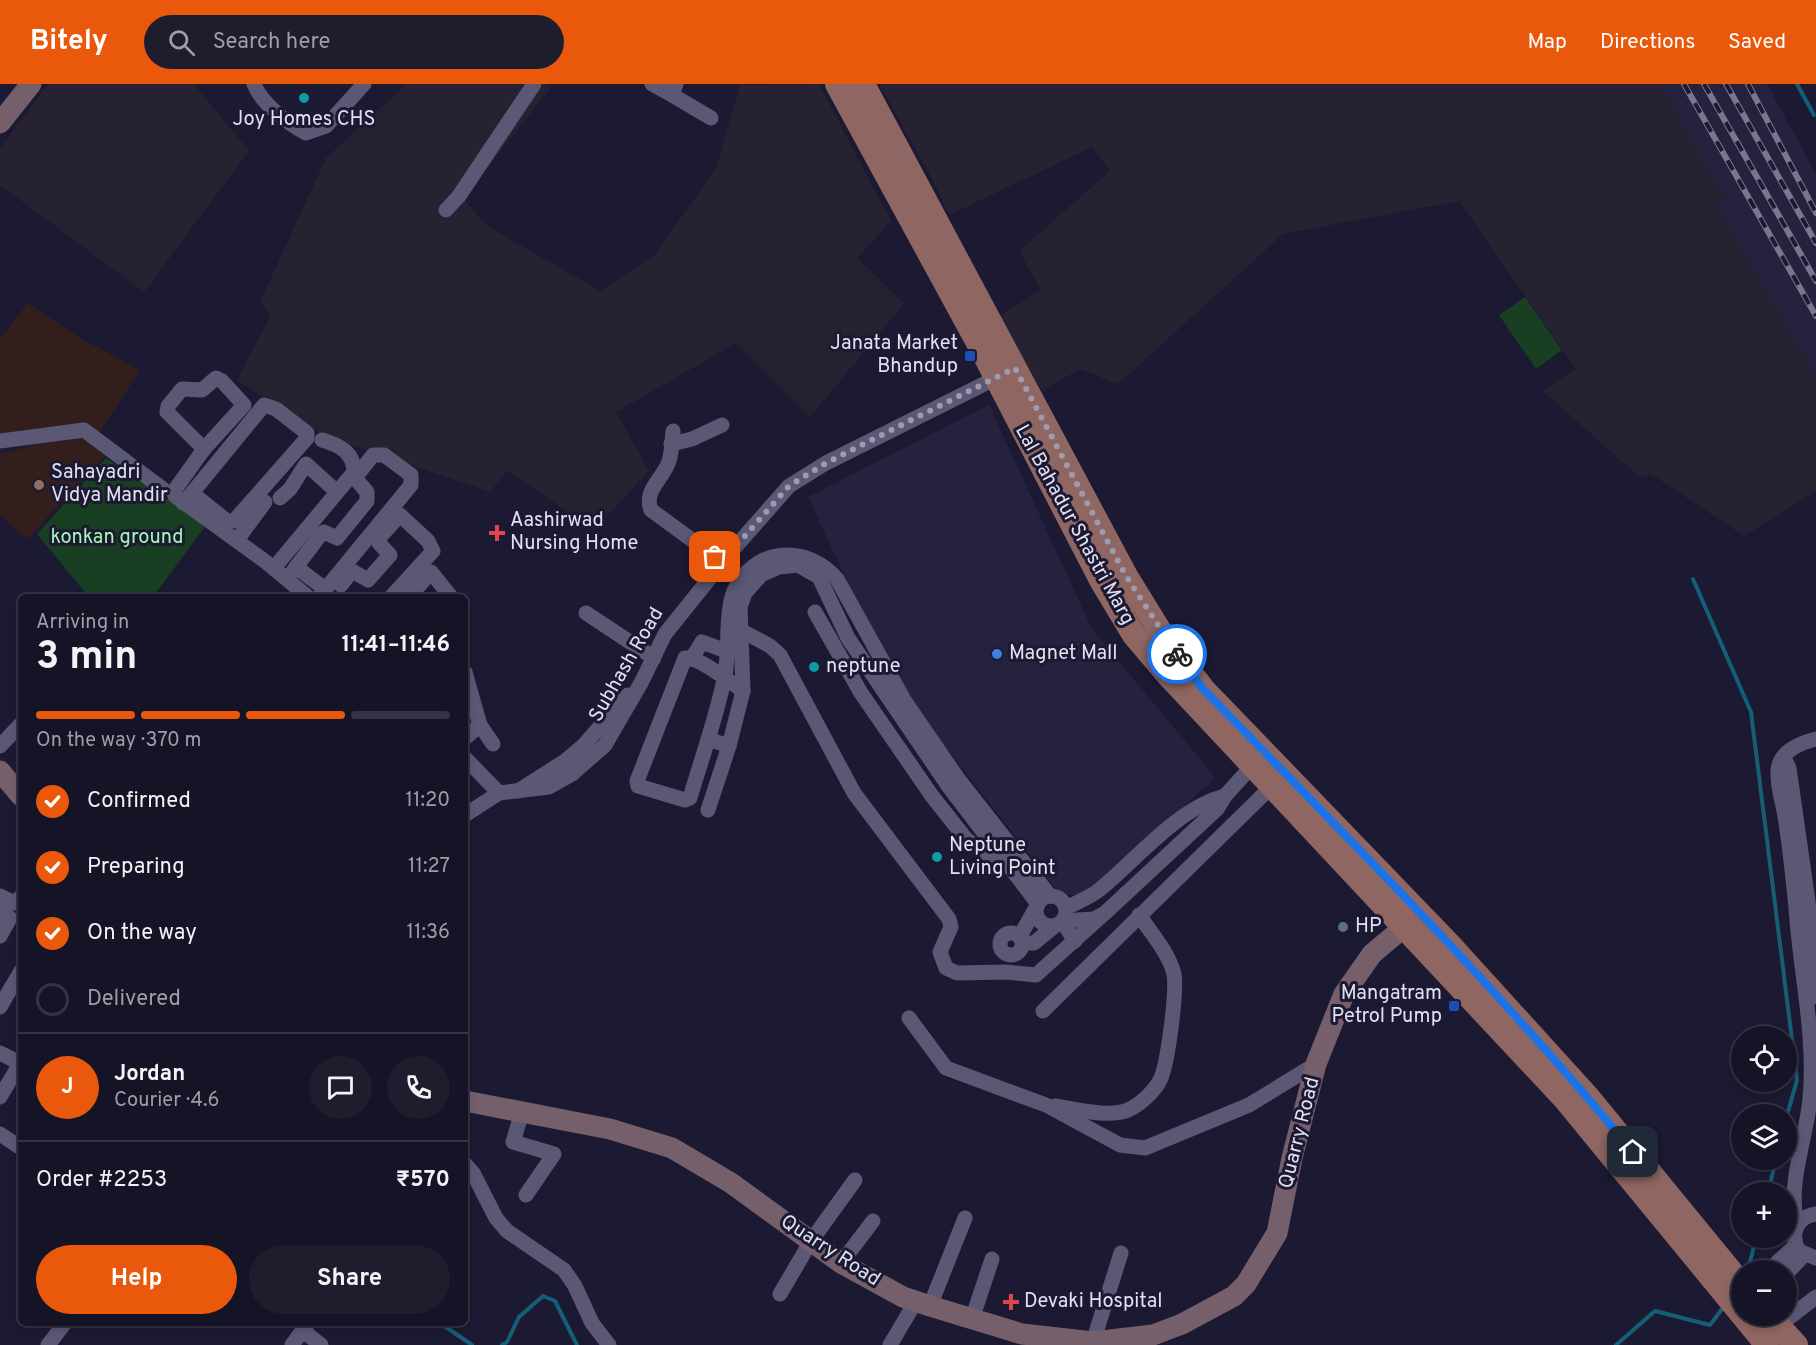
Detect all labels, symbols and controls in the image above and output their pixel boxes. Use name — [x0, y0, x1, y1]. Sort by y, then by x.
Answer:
search box — [144, 15, 564, 69]
text: Bitely — [30, 24, 108, 60]
icon: search — [165, 26, 198, 59]
text: Search here — [213, 29, 330, 56]
text: Map — [1527, 29, 1567, 56]
text: Directions — [1600, 29, 1695, 56]
text: Saved — [1728, 29, 1786, 56]
marker: Joy Homes CHS — [297, 91, 311, 105]
place label: Joy Homes CHS — [233, 107, 375, 133]
place label: Janata Market Bhandup — [830, 331, 958, 380]
marker: Janata Market Bhandup — [963, 349, 977, 363]
street label: Lal Bahadur Shastri Marg — [1008, 420, 1140, 630]
place label: Sahayadri Vidya Mandir — [51, 460, 168, 509]
marker: Sahayadri Vidya Mandir — [32, 478, 46, 492]
place label: Aashirwad Nursing Home — [510, 508, 638, 557]
marker: Aashirwad Nursing Home — [488, 524, 506, 542]
park label: konkan ground — [50, 525, 184, 551]
pin — [689, 531, 740, 582]
icon: bag — [698, 540, 731, 573]
street label: Subhash Road — [584, 603, 670, 727]
text: Arriving in — [36, 610, 129, 636]
courier — [1147, 624, 1207, 684]
text: 11:41–11:46 — [342, 632, 450, 659]
text: 3 min — [36, 634, 137, 683]
icon: bike — [1161, 638, 1194, 671]
place label: Magnet Mall — [1009, 641, 1118, 667]
marker: Magnet Mall — [990, 647, 1004, 661]
place label: neptune — [826, 654, 900, 680]
marker: neptune — [807, 660, 821, 674]
text: On the way · 370 m — [36, 728, 202, 754]
icon: check — [36, 785, 69, 818]
text: Confirmed — [87, 788, 191, 815]
text: 11:20 — [406, 788, 450, 814]
place label: Neptune Living Point — [949, 833, 1056, 882]
marker: Neptune Living Point — [930, 850, 944, 864]
icon: check — [36, 851, 69, 884]
text: Preparing — [87, 854, 185, 881]
text: 11:27 — [408, 854, 450, 880]
place label: HP — [1355, 914, 1382, 940]
icon: check — [36, 917, 69, 950]
text: On the way — [87, 920, 197, 947]
text: 11:36 — [407, 920, 450, 946]
marker: HP — [1336, 920, 1350, 934]
place label: Mangatram Petrol Pump — [1331, 981, 1442, 1030]
text: Delivered — [87, 986, 181, 1013]
marker: Mangatram Petrol Pump — [1447, 999, 1461, 1013]
map controls — [1731, 1026, 1797, 1326]
button: locate — [1731, 1026, 1797, 1092]
button: chat — [309, 1056, 372, 1119]
button: phone — [387, 1056, 450, 1119]
text: Jordan — [114, 1061, 185, 1088]
text: J — [61, 1074, 74, 1101]
street label: Quarry Road — [1274, 1075, 1326, 1191]
text: Courier · 4.6 — [114, 1088, 219, 1114]
button: layers — [1731, 1104, 1797, 1170]
pin — [1607, 1126, 1658, 1177]
icon: home — [1616, 1135, 1649, 1168]
text: Order #2253 — [36, 1167, 167, 1194]
text: ₹570 — [396, 1167, 450, 1194]
button: + — [1731, 1182, 1797, 1248]
street label: Quarry Road — [775, 1209, 885, 1293]
button: Help — [36, 1245, 237, 1314]
button: Share — [249, 1245, 450, 1314]
button: − — [1731, 1260, 1797, 1326]
place label: Devaki Hospital — [1024, 1289, 1162, 1315]
marker: Devaki Hospital — [1002, 1293, 1020, 1311]

